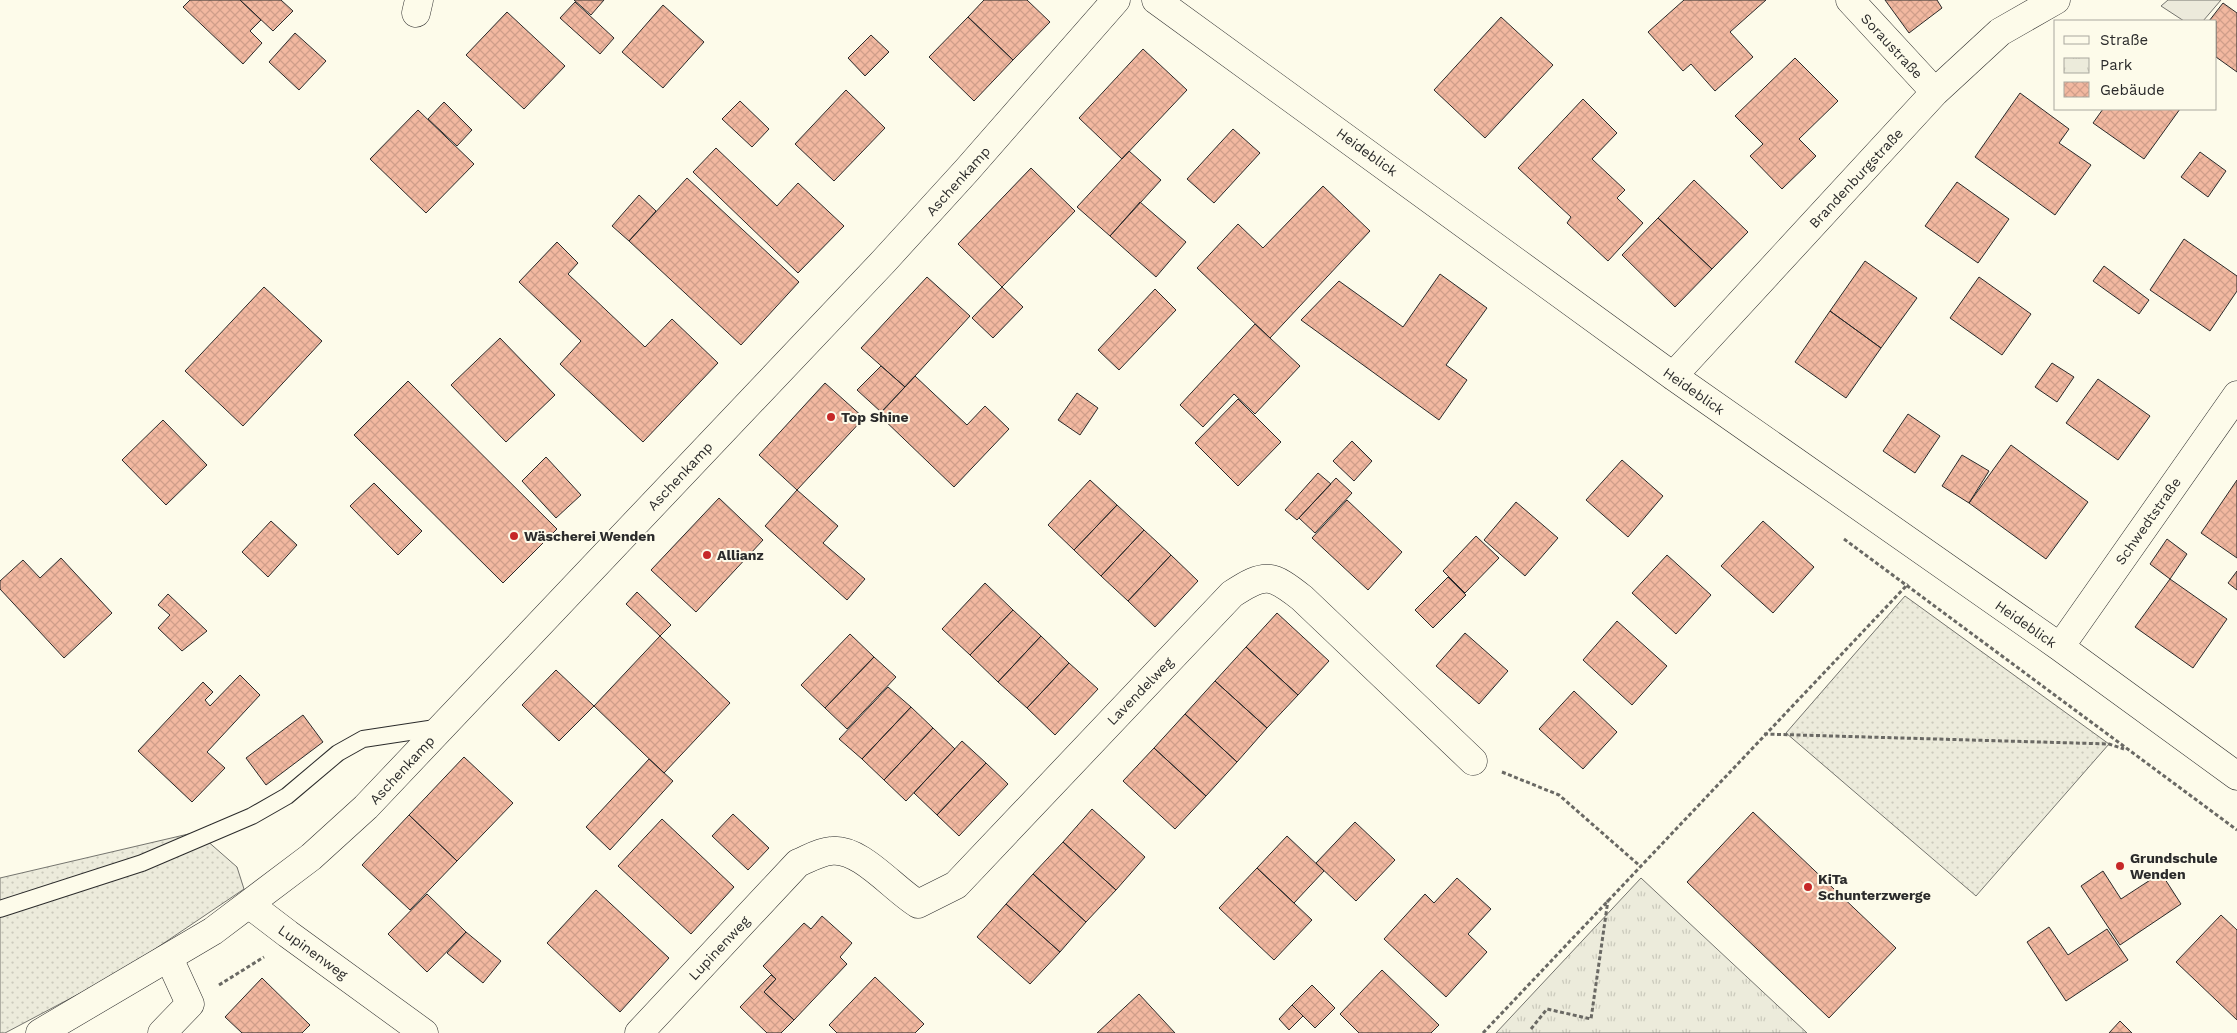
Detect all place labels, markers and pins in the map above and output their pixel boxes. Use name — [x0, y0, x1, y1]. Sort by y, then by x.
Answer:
place label: Top Shine — [841, 409, 909, 425]
marker: Top Shine — [825, 411, 837, 423]
place label: Wäscherei Wenden — [524, 528, 655, 544]
marker: Wäscherei Wenden — [508, 530, 520, 542]
place label: Allianz — [717, 547, 764, 563]
marker: Allianz — [701, 549, 713, 561]
place label: Grundschule Wenden — [2130, 850, 2218, 882]
marker: Grundschule Wenden — [2114, 860, 2126, 872]
place label: KiTa Schunterzwerge — [1818, 871, 1931, 903]
marker: KiTa Schunterzwerge — [1802, 881, 1814, 893]

